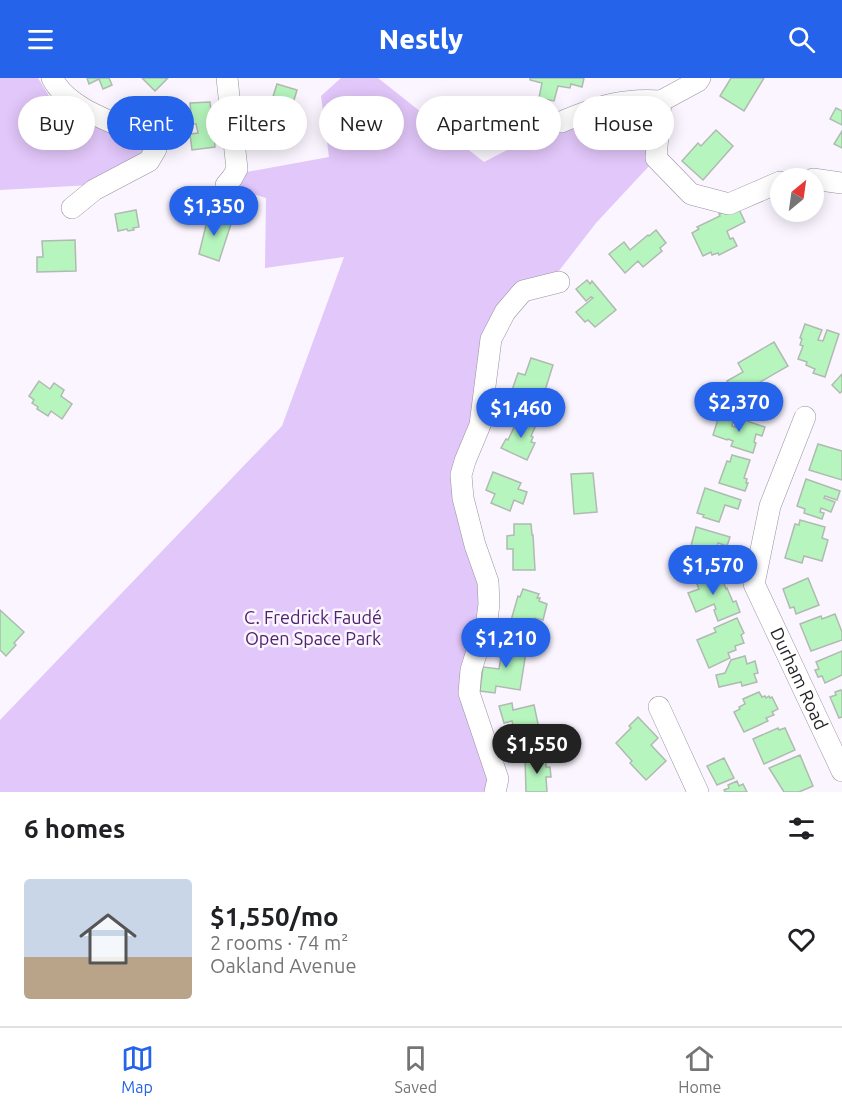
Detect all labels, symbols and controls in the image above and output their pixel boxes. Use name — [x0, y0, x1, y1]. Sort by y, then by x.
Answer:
icon: menu — [24, 23, 57, 56]
icon: search — [785, 23, 818, 56]
text: Nestly — [379, 24, 463, 54]
chip: Buy — [18, 96, 95, 150]
chip: Rent — [107, 96, 194, 150]
chip: Filters — [206, 96, 307, 150]
chip: New — [319, 96, 404, 150]
chip: Apartment — [416, 96, 561, 150]
chip: House — [573, 96, 674, 150]
north arrow — [770, 168, 824, 222]
map controls — [770, 168, 824, 222]
pin: $1,350 — [165, 186, 263, 237]
text: $1,350 — [183, 194, 245, 217]
pin: $2,370 — [690, 382, 788, 433]
pin: $1,460 — [472, 388, 570, 439]
text: $2,370 — [708, 390, 770, 413]
text: $1,460 — [490, 396, 552, 419]
pin: $1,570 — [664, 545, 762, 596]
text: $1,570 — [682, 553, 744, 576]
park label: C. Fredrick Faudé Open Space Park — [244, 607, 382, 648]
pin: $1,210 — [457, 618, 555, 669]
street label: Durham Road — [767, 624, 832, 733]
text: $1,210 — [475, 626, 537, 649]
pin: $1,550 — [488, 724, 586, 775]
text: $1,550 — [506, 732, 568, 755]
icon: filters — [785, 812, 818, 845]
text: 6 homes — [24, 814, 125, 843]
text: $1,550/mo — [210, 902, 339, 931]
icon: home — [72, 903, 144, 975]
icon: heart — [785, 923, 818, 956]
text: 2 rooms · 74 m² — [210, 931, 348, 954]
text: Oakland Avenue — [210, 954, 357, 977]
tab: Map — [121, 1042, 154, 1096]
tab: Saved — [395, 1042, 437, 1096]
tab: Home — [678, 1042, 721, 1096]

